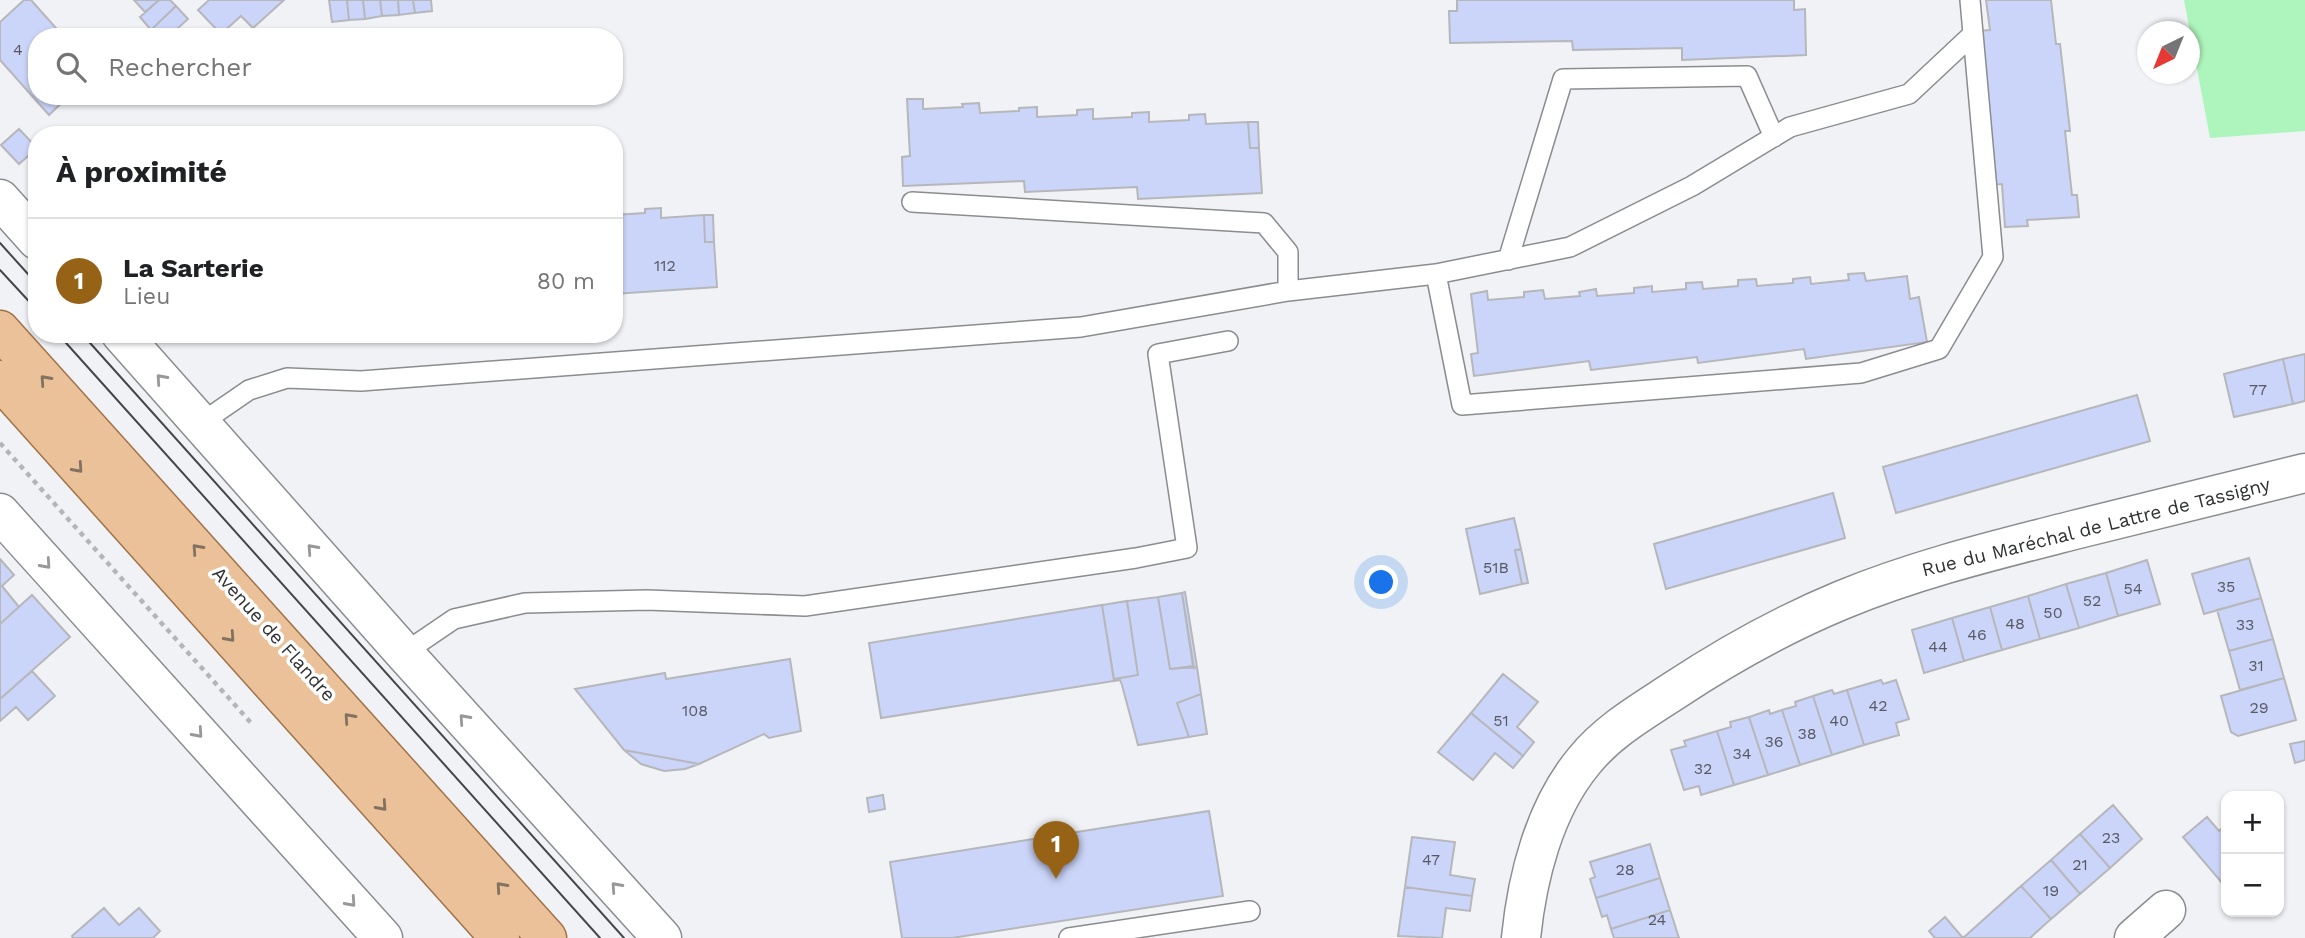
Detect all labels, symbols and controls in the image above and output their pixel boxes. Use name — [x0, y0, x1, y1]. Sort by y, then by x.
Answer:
north arrow — [2137, 21, 2200, 84]
search box — [28, 28, 623, 105]
house number: 4 — [13, 40, 23, 59]
icon: search — [52, 48, 90, 86]
text: Rechercher — [108, 52, 252, 82]
text: À proximité — [56, 154, 227, 189]
text: La Sarterie — [123, 253, 264, 283]
house number: 112 — [654, 256, 676, 275]
text: 1 — [74, 268, 84, 295]
text: 80 m — [537, 268, 595, 295]
text: Lieu — [123, 283, 170, 310]
one-way arrow — [157, 374, 169, 387]
one-way arrow — [41, 375, 53, 388]
house number: 77 — [2249, 380, 2267, 399]
one-way arrow — [70, 460, 83, 473]
street label: Rue du Maréchal de Lattre de Tassigny — [1919, 472, 2273, 581]
one-way arrow — [193, 544, 205, 557]
one-way arrow — [308, 544, 320, 557]
one-way arrow — [38, 556, 50, 569]
house number: 51B — [1483, 558, 1509, 577]
street label: Avenue de Flandre — [207, 562, 341, 706]
your location — [1364, 565, 1398, 599]
house number: 35 — [2217, 577, 2235, 596]
house number: 54 — [2123, 579, 2143, 598]
house number: 52 — [2083, 591, 2101, 610]
house number: 50 — [2043, 603, 2063, 622]
house number: 48 — [2005, 614, 2025, 633]
house number: 33 — [2236, 615, 2254, 634]
house number: 46 — [1967, 625, 1987, 644]
one-way arrow — [222, 629, 235, 642]
house number: 44 — [1928, 637, 1948, 656]
house number: 31 — [2248, 656, 2264, 675]
house number: 42 — [1868, 696, 1888, 715]
house number: 29 — [2249, 698, 2269, 717]
house number: 108 — [682, 701, 708, 720]
house number: 51 — [1493, 711, 1509, 730]
house number: 40 — [1829, 711, 1849, 730]
one-way arrow — [345, 713, 358, 726]
one-way arrow — [459, 714, 472, 727]
house number: 38 — [1797, 724, 1817, 743]
one-way arrow — [190, 725, 202, 738]
house number: 36 — [1764, 732, 1784, 751]
house number: 34 — [1732, 744, 1752, 763]
house number: 32 — [1694, 759, 1712, 778]
map controls — [2221, 791, 2284, 917]
button: + — [2221, 791, 2284, 854]
one-way arrow — [374, 798, 387, 811]
pin: 1 — [1033, 821, 1079, 879]
house number: 23 — [2102, 828, 2120, 847]
house number: 47 — [1422, 850, 1440, 869]
button: − — [2221, 854, 2284, 917]
house number: 21 — [2072, 855, 2088, 874]
house number: 28 — [1615, 860, 1635, 879]
house number: 19 — [2043, 881, 2059, 900]
one-way arrow — [497, 882, 509, 895]
one-way arrow — [612, 883, 625, 896]
one-way arrow — [342, 893, 355, 906]
house number: 24 — [1648, 910, 1667, 929]

